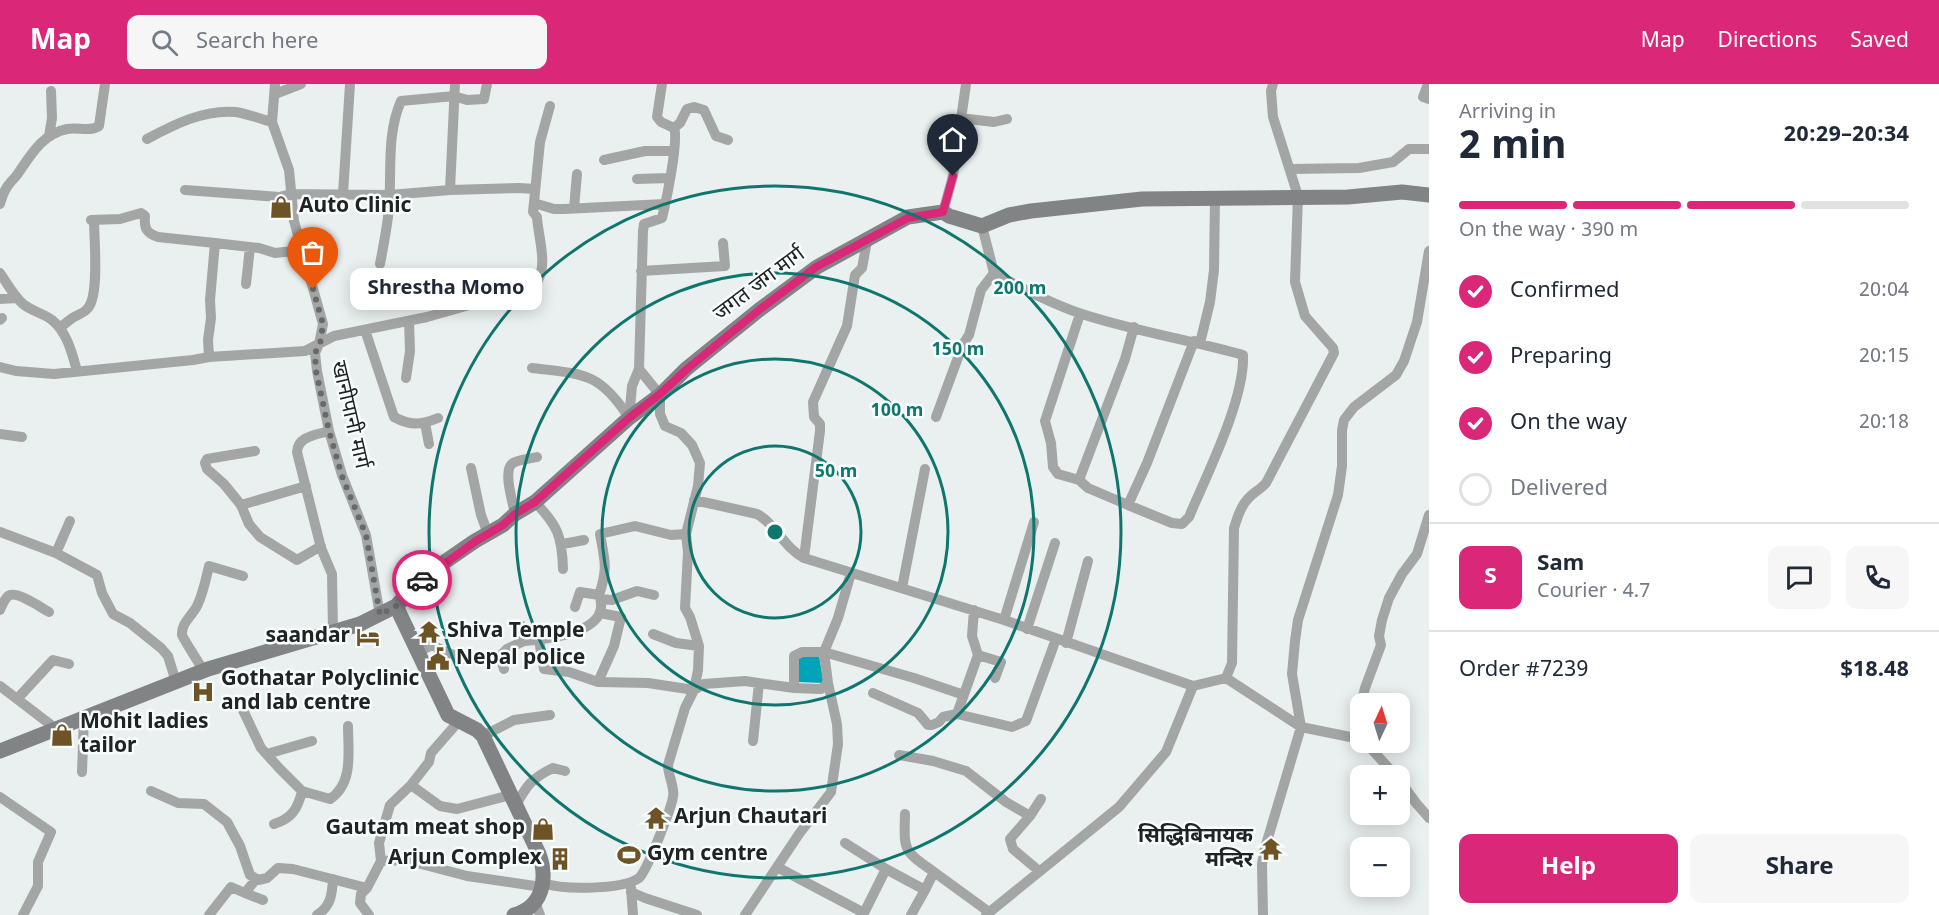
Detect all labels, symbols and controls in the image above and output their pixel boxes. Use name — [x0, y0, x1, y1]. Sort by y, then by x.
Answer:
search box — [127, 15, 547, 69]
text: Map — [30, 24, 91, 60]
icon: search — [148, 26, 181, 59]
text: Search here — [196, 28, 318, 57]
text: Map — [1641, 28, 1685, 56]
text: Directions — [1718, 28, 1817, 56]
text: Saved — [1850, 28, 1909, 56]
text: Arriving in — [1459, 100, 1556, 126]
pin — [927, 114, 978, 176]
text: 20:29–20:34 — [1784, 121, 1909, 150]
icon: home — [936, 123, 969, 156]
text: 2 min — [1459, 123, 1566, 174]
place label: Auto Clinic — [299, 193, 412, 221]
shop icon: Auto Clinic — [268, 194, 294, 220]
text: On the way · 390 m — [1459, 218, 1638, 244]
pin — [287, 227, 338, 289]
icon: bag — [296, 236, 329, 269]
street label: जगत जंग मार्ग — [709, 241, 812, 329]
callout: Shrestha Momo — [349, 268, 541, 310]
icon: check — [1459, 275, 1492, 308]
text: Shrestha Momo — [368, 276, 524, 302]
text: Confirmed — [1510, 277, 1620, 306]
text: 200 m — [994, 278, 1046, 301]
text: 20:04 — [1859, 278, 1909, 304]
text: 150 m — [932, 339, 984, 362]
icon: check — [1459, 341, 1492, 374]
text: Preparing — [1510, 343, 1612, 372]
text: 20:15 — [1859, 344, 1909, 370]
street label: खानीपानी मार्ग — [323, 359, 375, 473]
text: 100 m — [871, 400, 923, 423]
icon: check — [1459, 407, 1492, 440]
text: On the way — [1510, 409, 1627, 438]
text: 20:18 — [1859, 410, 1909, 436]
text: 50 m — [815, 461, 857, 484]
text: Delivered — [1510, 475, 1608, 504]
centre of rings — [765, 522, 785, 542]
button: chat — [1768, 546, 1831, 609]
button: phone — [1846, 546, 1909, 609]
courier — [392, 550, 452, 610]
text: Sam — [1537, 550, 1584, 579]
text: S — [1484, 563, 1497, 592]
icon: car — [406, 564, 439, 597]
text: Courier · 4.7 — [1537, 579, 1650, 605]
place label: Shiva Temple — [447, 618, 585, 646]
temple icon: Shiva Temple — [416, 619, 442, 645]
place label: saandar — [265, 623, 351, 651]
hotel icon: saandar — [355, 624, 381, 650]
place label: Nepal police — [456, 645, 585, 673]
public building icon: Nepal police — [425, 646, 451, 672]
text: Order #7239 — [1459, 656, 1588, 685]
text: $18.48 — [1840, 656, 1909, 685]
place label: Gothatar Polyclinic and lab centre — [221, 666, 420, 718]
hospital icon: Gothatar Polyclinic and lab centre — [190, 679, 216, 705]
north arrow — [1350, 693, 1410, 753]
map controls — [1350, 693, 1410, 897]
place label: Mohit ladies tailor — [80, 709, 209, 761]
shop icon: Mohit ladies tailor — [49, 722, 75, 748]
button: + — [1350, 765, 1410, 825]
place label: Arjun Chautari — [674, 804, 827, 832]
temple icon: Arjun Chautari — [643, 805, 669, 831]
place label: Gautam meat shop — [326, 815, 525, 843]
shop icon: Gautam meat shop — [530, 816, 556, 842]
place label: सिद्धिबिनायक मन्दिर — [1138, 823, 1254, 875]
button: Help — [1459, 834, 1678, 903]
button: Share — [1690, 834, 1909, 903]
temple icon: सिद्धिबिनायक मन्दिर — [1258, 836, 1284, 862]
button: − — [1350, 837, 1410, 897]
place label: Gym centre — [647, 841, 768, 869]
sports icon: Gym centre — [616, 842, 642, 868]
place label: Arjun Complex — [388, 845, 543, 873]
building icon: Arjun Complex — [547, 846, 573, 872]

